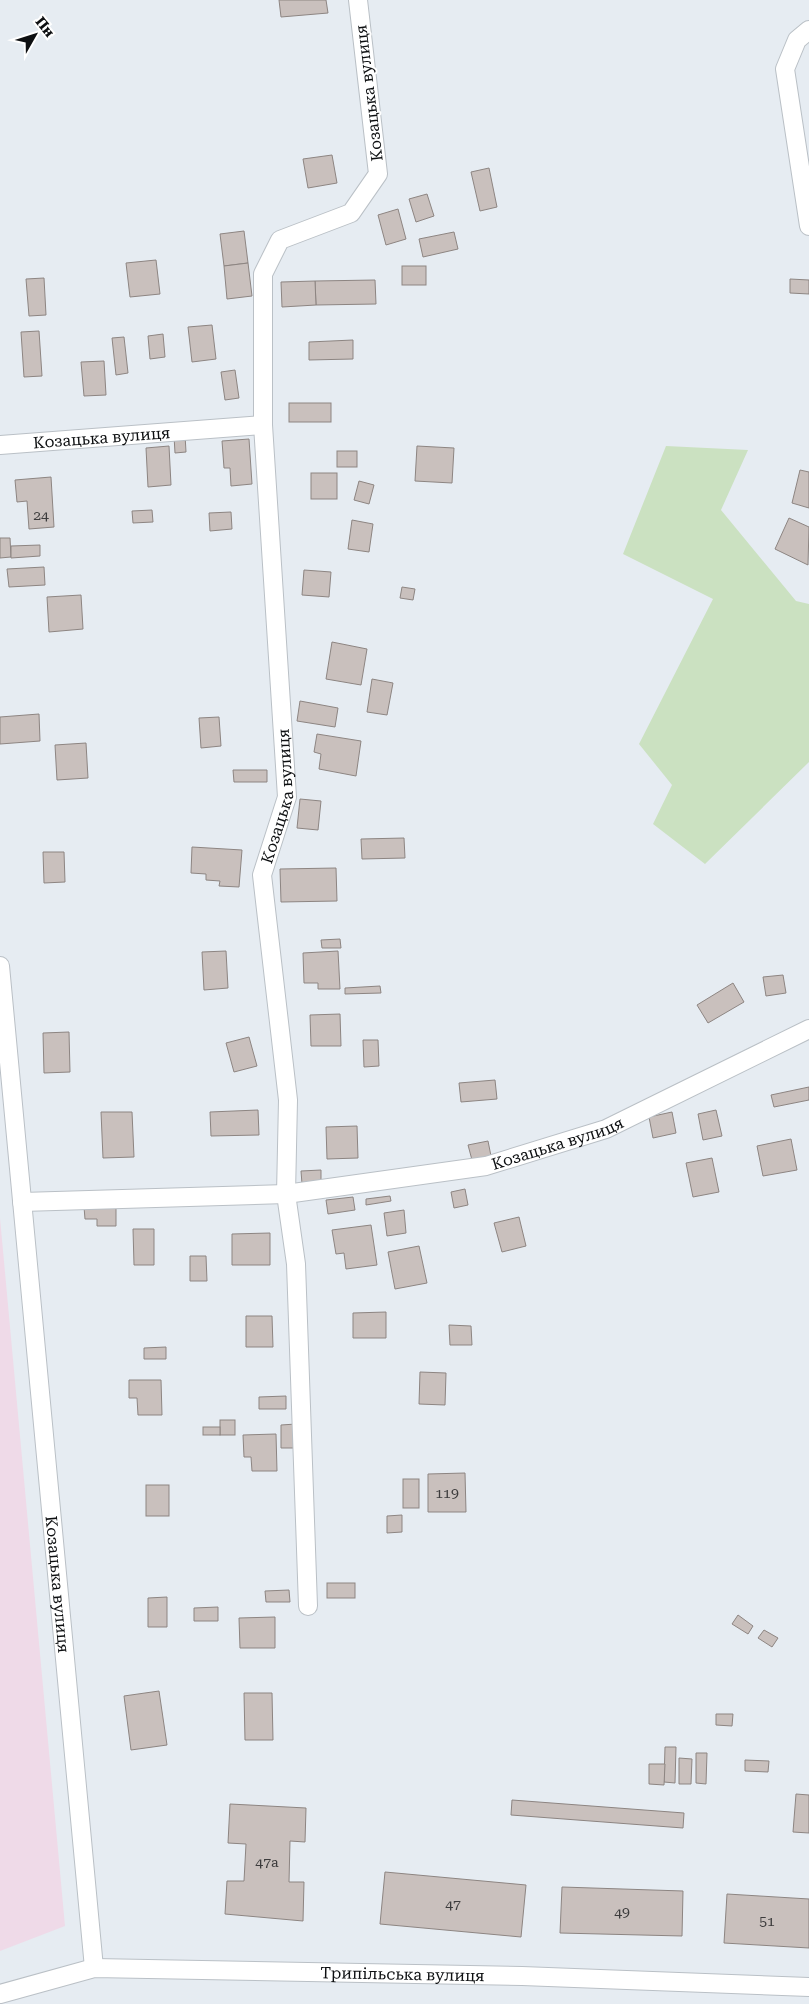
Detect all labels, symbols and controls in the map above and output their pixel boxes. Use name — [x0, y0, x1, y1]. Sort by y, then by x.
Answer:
north arrow — [10, 10, 60, 60]
text: Пн — [32, 14, 58, 40]
street label: Козацька вулиця — [351, 24, 387, 162]
street label: Козацька вулиця — [32, 423, 171, 452]
house number: 24 — [33, 507, 49, 523]
street label: Козацька вулиця — [257, 728, 297, 866]
street label: Козацька вулиця — [489, 1112, 626, 1173]
house number: 119 — [435, 1485, 459, 1501]
street label: Козацька вулиця — [42, 1515, 74, 1654]
house number: 47а — [255, 1854, 279, 1870]
house number: 47 — [445, 1896, 461, 1912]
house number: 49 — [614, 1904, 630, 1920]
house number: 51 — [759, 1913, 775, 1929]
street label: Трипільська вулиця — [320, 1963, 485, 1985]

